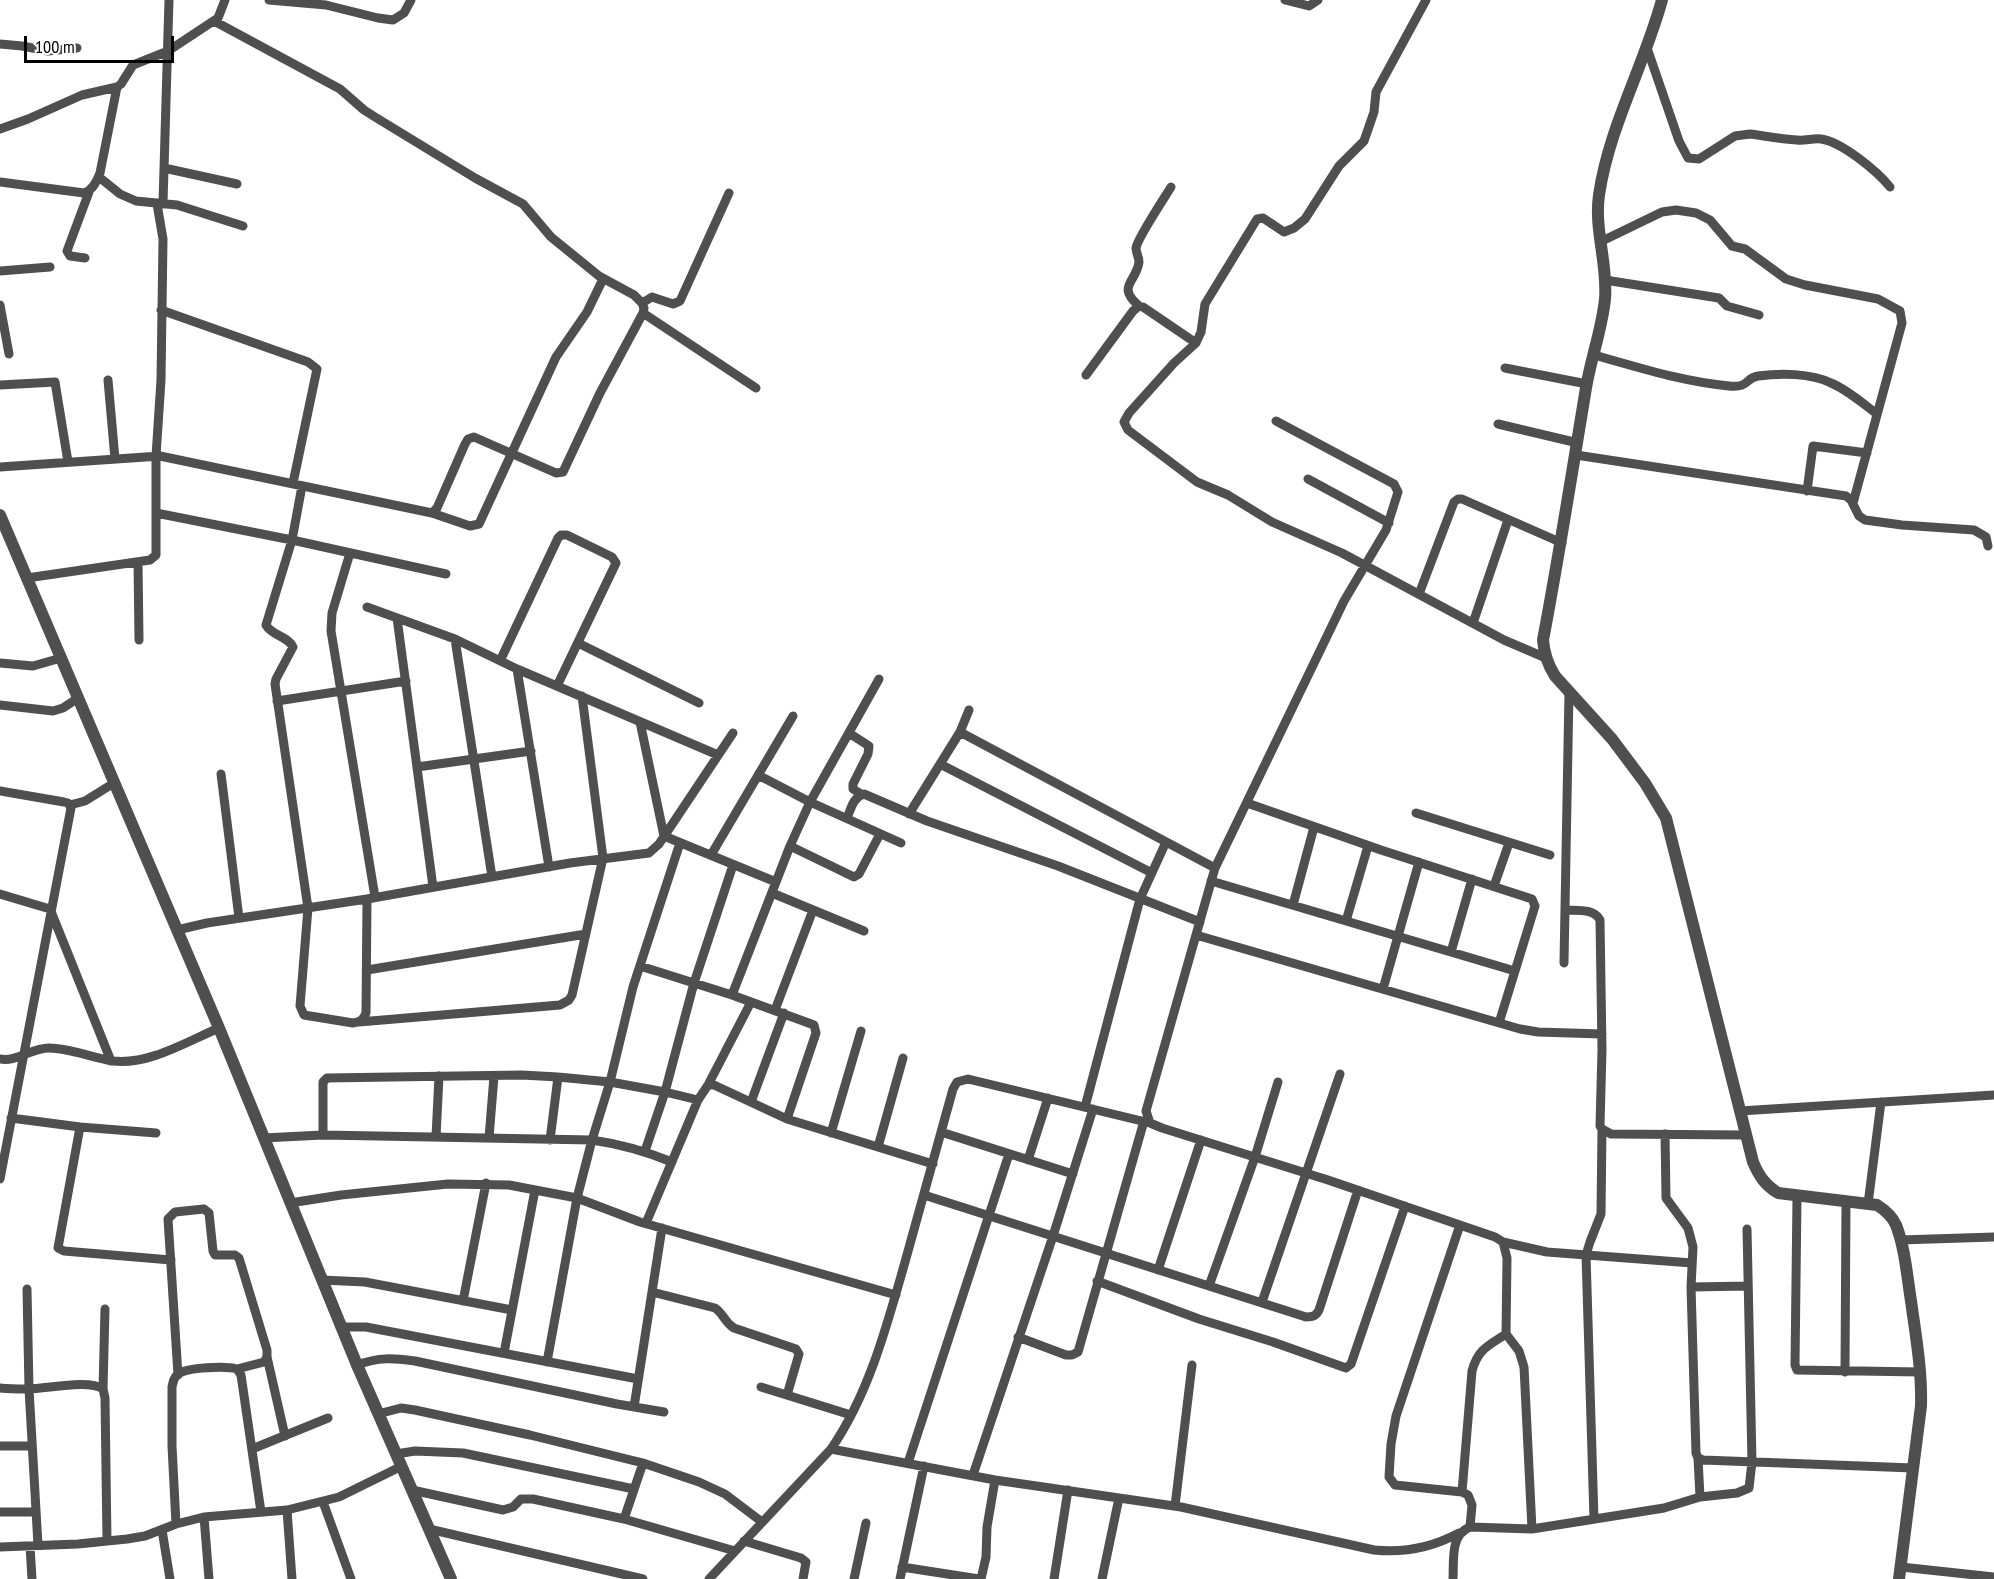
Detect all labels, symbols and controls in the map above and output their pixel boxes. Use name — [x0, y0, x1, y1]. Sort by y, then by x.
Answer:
scale bar — [27, 24, 177, 62]
text: 100 m — [35, 35, 75, 58]

